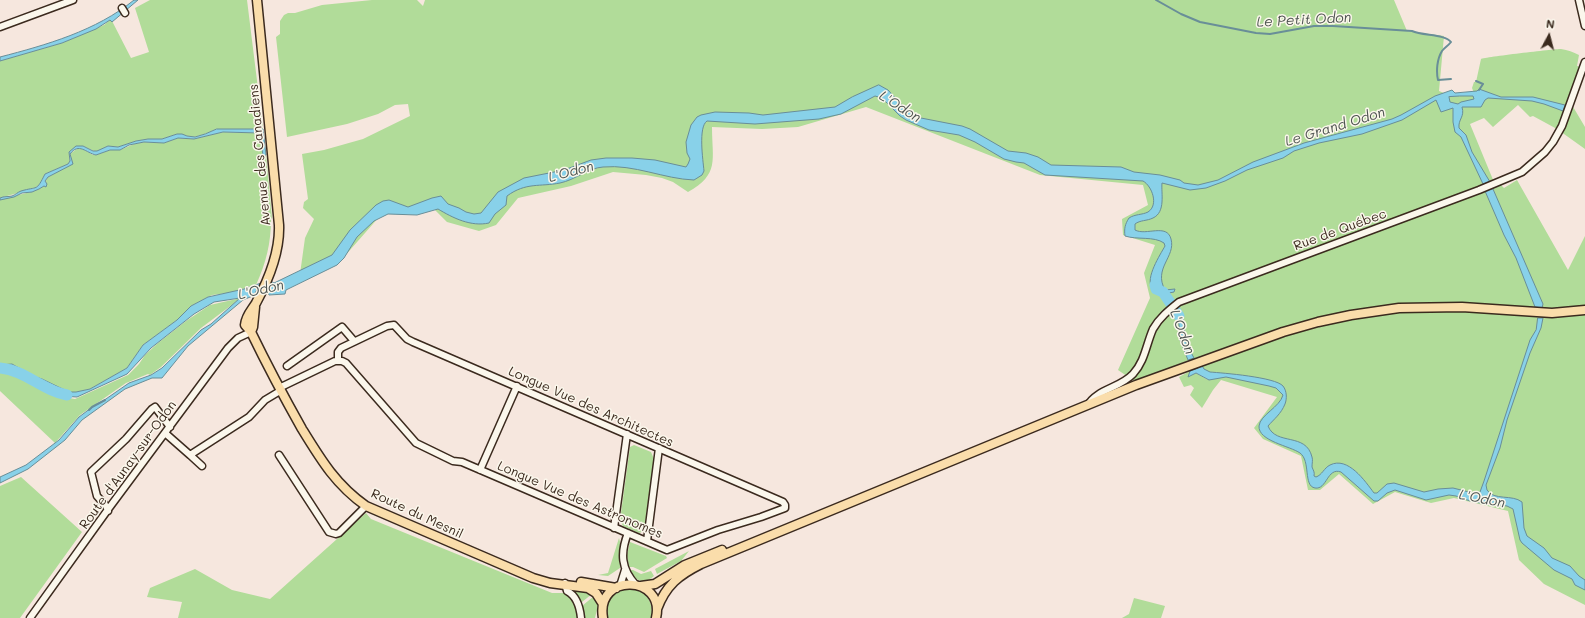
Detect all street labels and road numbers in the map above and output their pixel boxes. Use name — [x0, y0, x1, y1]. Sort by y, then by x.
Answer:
street label: Avenue des Canadiens — [246, 83, 274, 227]
street label: Rue de Québec — [1292, 206, 1388, 254]
street label: Longue Vue des Architectes — [506, 363, 676, 451]
street label: Route d'Aunay-sur-Odon — [76, 398, 180, 532]
street label: Longue Vue des Astronomes — [495, 458, 665, 542]
street label: Route du Mesnil — [368, 486, 466, 542]

